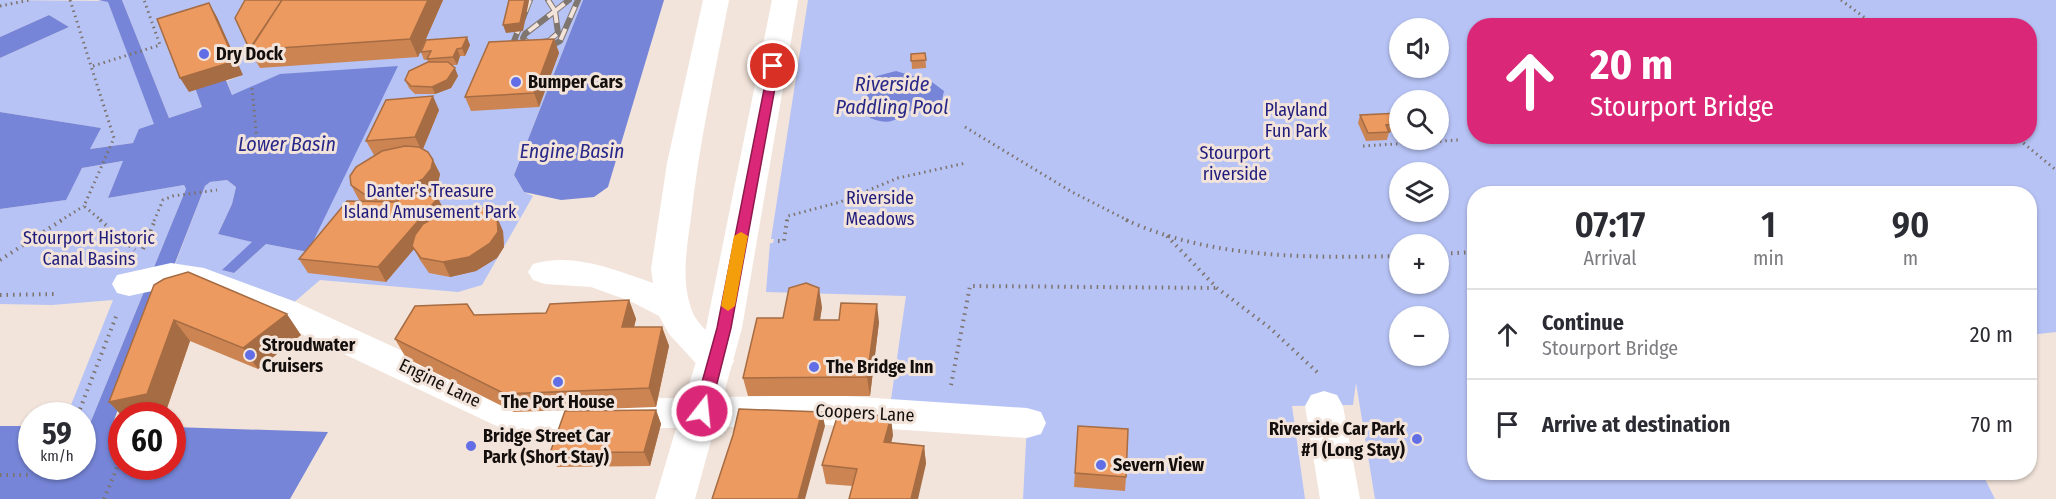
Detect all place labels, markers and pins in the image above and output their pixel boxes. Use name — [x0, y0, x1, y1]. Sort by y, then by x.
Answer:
pin — [747, 40, 798, 91]
place label: Dry Dock — [216, 43, 284, 65]
marker: Dry Dock — [197, 47, 211, 61]
place label: Bumper Cars — [528, 71, 623, 93]
marker: Bumper Cars — [509, 75, 523, 89]
place label: Stroudwater Cruisers — [262, 334, 356, 377]
marker: Stroudwater Cruisers — [243, 348, 257, 362]
place label: The Bridge Inn — [826, 356, 933, 378]
marker: The Bridge Inn — [807, 360, 821, 374]
marker: The Port House — [551, 375, 565, 389]
place label: The Port House — [501, 391, 615, 413]
place label: Riverside Car Park #1 (Long Stay) — [1269, 418, 1406, 461]
place label: Bridge Street Car Park (Short Stay) — [483, 425, 611, 468]
marker: Riverside Car Park #1 (Long Stay) — [1410, 432, 1424, 446]
marker: Bridge Street Car Park (Short Stay) — [464, 439, 478, 453]
place label: Severn View — [1113, 454, 1205, 476]
marker: Severn View — [1094, 458, 1108, 472]

